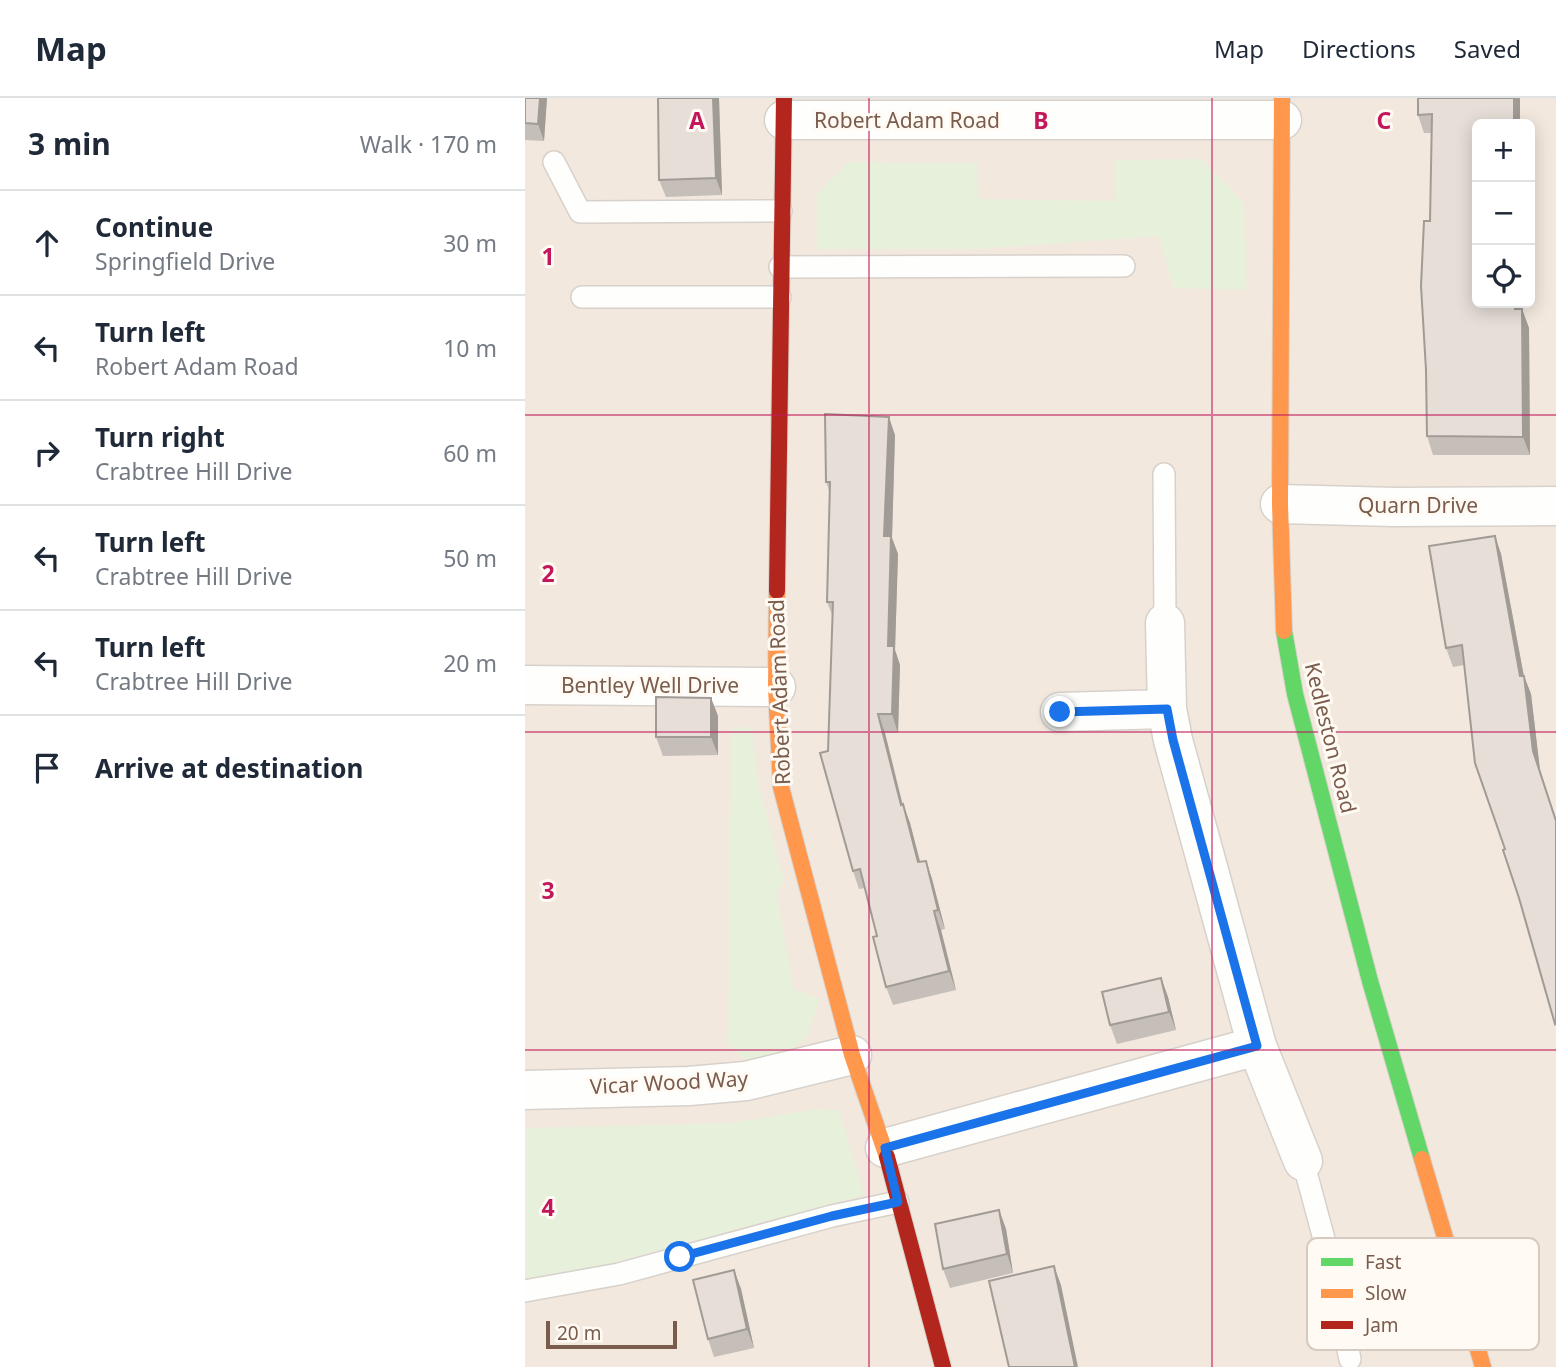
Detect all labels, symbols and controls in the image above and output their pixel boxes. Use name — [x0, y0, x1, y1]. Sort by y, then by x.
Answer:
text: Map — [35, 26, 107, 71]
text: Map — [1214, 32, 1264, 65]
text: Directions — [1302, 32, 1416, 65]
text: Saved — [1454, 32, 1521, 65]
text: A — [689, 104, 705, 136]
text: B — [1033, 104, 1049, 136]
text: C — [1377, 104, 1392, 136]
street label: Robert Adam Road — [814, 106, 1000, 134]
map controls — [1472, 119, 1535, 308]
button: + — [1472, 119, 1535, 182]
text: 3 min — [28, 123, 111, 164]
text: Walk · 170 m — [360, 128, 497, 160]
button: − — [1472, 182, 1535, 245]
text: Continue — [95, 209, 213, 245]
icon: ahead — [28, 224, 66, 262]
text: 30 m — [443, 227, 497, 259]
text: 1 — [541, 240, 555, 272]
text: Springfield Drive — [95, 245, 275, 277]
button: locate — [1472, 245, 1535, 308]
text: Turn left — [95, 314, 206, 350]
icon: left — [28, 329, 66, 367]
text: 10 m — [443, 332, 497, 364]
text: Robert Adam Road — [95, 350, 299, 382]
text: Turn right — [95, 419, 225, 455]
icon: right — [28, 434, 66, 472]
text: 60 m — [443, 437, 497, 469]
text: Crabtree Hill Drive — [95, 455, 293, 487]
street label: Quarn Drive — [1358, 491, 1478, 519]
text: Turn left — [95, 524, 206, 560]
icon: left — [28, 539, 66, 577]
text: 50 m — [443, 542, 497, 574]
text: 2 — [541, 557, 555, 589]
text: Crabtree Hill Drive — [95, 560, 293, 592]
street label: Robert Adam Road — [762, 599, 796, 785]
text: Turn left — [95, 629, 206, 665]
icon: left — [28, 644, 66, 682]
text: 20 m — [443, 647, 497, 679]
street label: Kedleston Road — [1299, 660, 1363, 816]
text: Crabtree Hill Drive — [95, 665, 293, 697]
street label: Bentley Well Drive — [561, 671, 739, 699]
route end — [1044, 696, 1075, 727]
icon: arrive — [28, 749, 66, 787]
text: Arrive at destination — [95, 750, 364, 786]
text: 3 — [541, 874, 555, 906]
street label: Vicar Wood Way — [589, 1064, 749, 1100]
text: 4 — [541, 1191, 555, 1223]
legend — [1307, 1238, 1539, 1350]
route start — [664, 1241, 695, 1272]
text: Fast — [1365, 1249, 1402, 1275]
text: Slow — [1365, 1280, 1406, 1306]
text: Jam — [1363, 1312, 1399, 1338]
scale bar — [546, 1318, 677, 1350]
text: 20 m — [557, 1320, 601, 1346]

